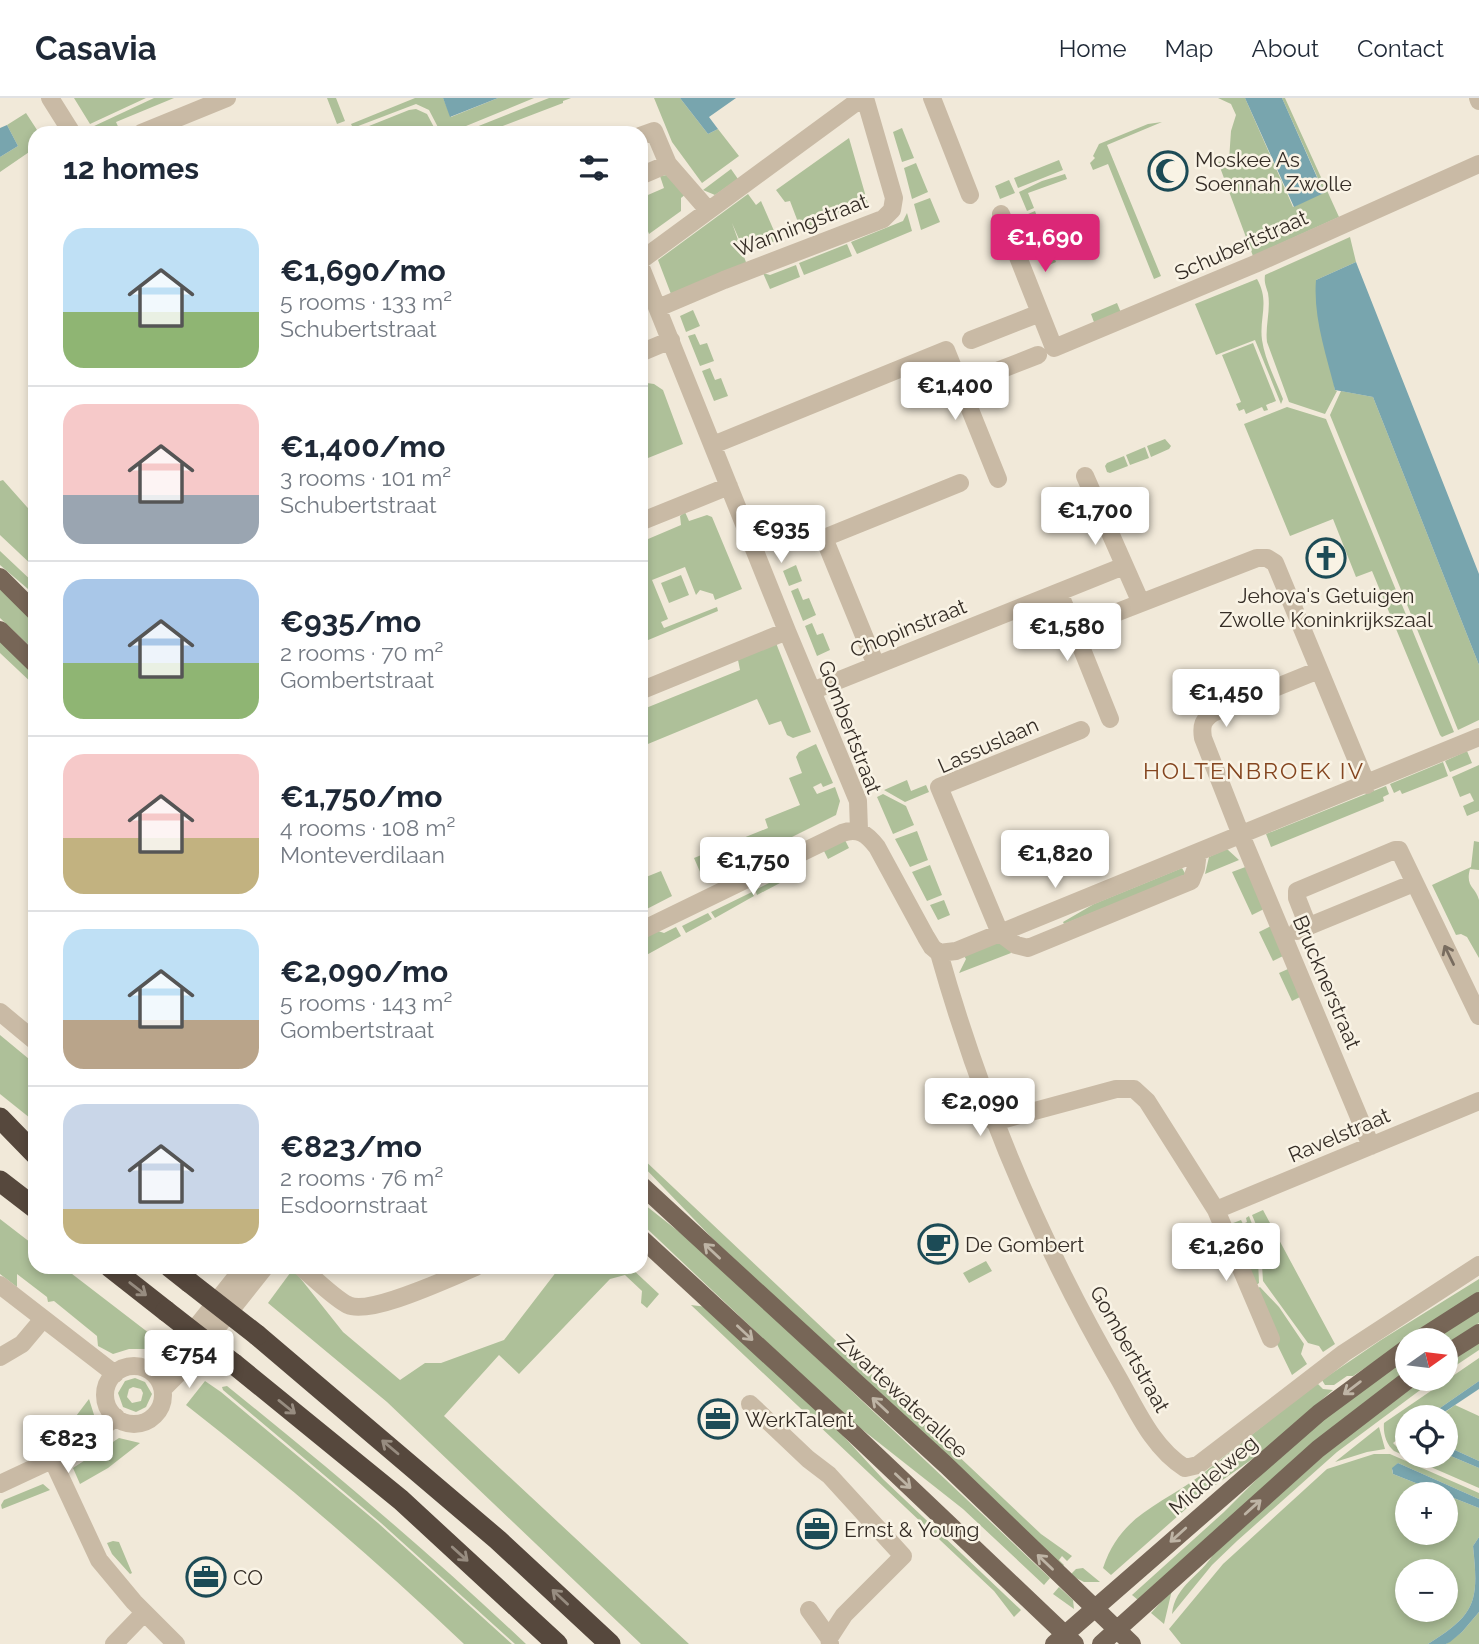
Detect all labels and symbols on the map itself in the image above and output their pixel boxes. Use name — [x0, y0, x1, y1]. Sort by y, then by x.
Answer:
place label: Moskee As Soennah Zwolle — [1195, 147, 1352, 196]
mosque icon: Moskee As Soennah Zwolle — [1147, 150, 1189, 192]
street label: Wanningstraat — [731, 188, 871, 262]
street label: Schubertstraat — [1171, 204, 1311, 286]
pin: €1,690 — [988, 214, 1102, 274]
pin: €1,400 — [898, 362, 1012, 422]
pin: €1,700 — [1038, 488, 1152, 547]
pin: €935 — [740, 505, 822, 565]
church icon: Jehova's Getuigen Zwolle Koninkrijkszaal — [1305, 537, 1347, 579]
place label: Jehova's Getuigen Zwolle Koninkrijkszaal — [1219, 583, 1433, 632]
street label: Chopinstraat — [846, 593, 970, 663]
pin: €1,580 — [1010, 603, 1124, 663]
street label: Gombertstraat — [813, 657, 887, 797]
pin: €1,450 — [1169, 670, 1283, 729]
street label: Lassuslaan — [934, 712, 1042, 778]
district label: HOLTENBROEK IV — [1143, 757, 1365, 784]
pin: €1,820 — [998, 830, 1112, 890]
pin: €1,750 — [696, 838, 810, 897]
street label: Brucknerstraat — [1288, 911, 1366, 1053]
one-way arrow — [1442, 945, 1455, 966]
pin: €2,090 — [923, 1079, 1037, 1138]
street label: Ravelstraat — [1284, 1102, 1394, 1168]
cafe icon: De Gombert — [917, 1223, 959, 1265]
pin: €1,260 — [1169, 1224, 1283, 1283]
place label: De Gombert — [965, 1232, 1084, 1257]
one-way arrow — [704, 1243, 722, 1259]
one-way arrow — [128, 1281, 147, 1296]
street label: Gombertstraat — [1085, 1281, 1175, 1417]
one-way arrow — [736, 1325, 753, 1342]
north arrow — [1395, 1328, 1458, 1391]
street label: Zwartewaterallee — [832, 1329, 974, 1463]
pin: €754 — [148, 1330, 230, 1390]
one-way arrow — [1343, 1380, 1362, 1395]
one-way arrow — [871, 1397, 889, 1413]
office icon: WerkTalent — [697, 1398, 739, 1440]
one-way arrow — [277, 1399, 295, 1415]
place label: WerkTalent — [745, 1407, 854, 1432]
pin: €823 — [27, 1416, 109, 1475]
street label: Middelweg — [1164, 1430, 1262, 1520]
one-way arrow — [381, 1439, 399, 1455]
one-way arrow — [894, 1472, 911, 1489]
one-way arrow — [1243, 1500, 1261, 1516]
office icon: Ernst & Young — [796, 1508, 838, 1550]
place label: Ernst & Young — [844, 1517, 979, 1542]
one-way arrow — [1169, 1527, 1187, 1543]
one-way arrow — [451, 1546, 469, 1562]
one-way arrow — [1037, 1553, 1054, 1570]
office icon: CO — [185, 1556, 227, 1598]
place label: CO — [233, 1565, 263, 1590]
one-way arrow — [552, 1589, 569, 1606]

